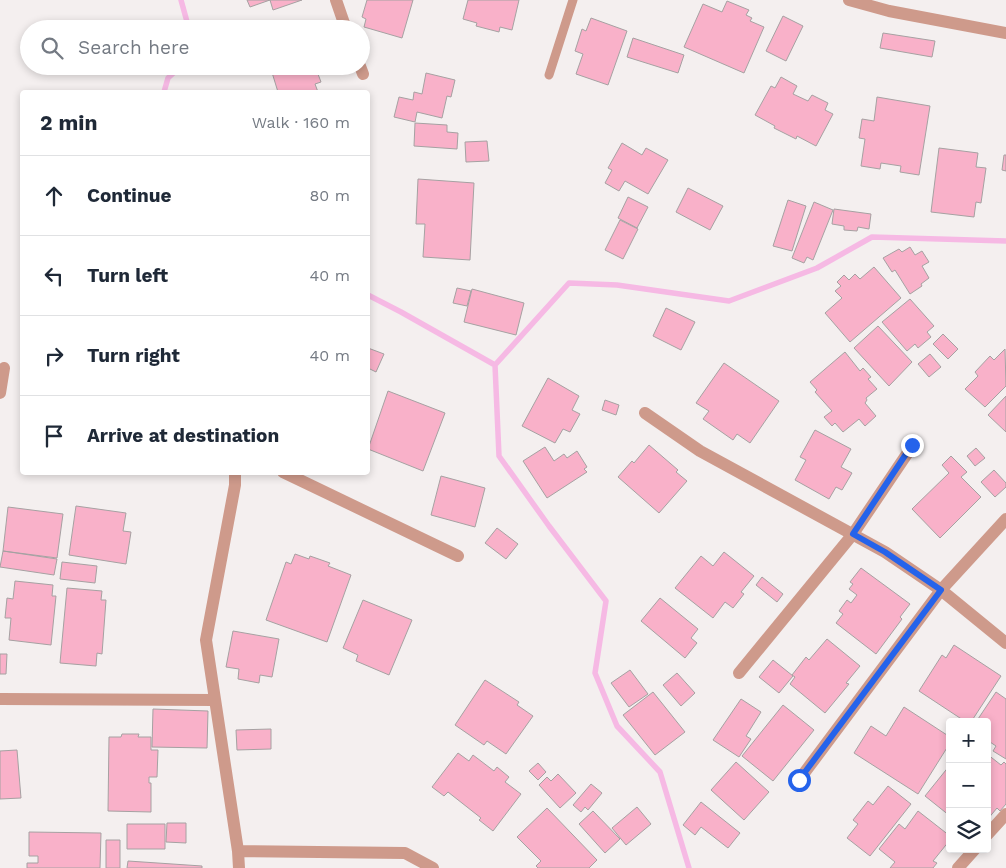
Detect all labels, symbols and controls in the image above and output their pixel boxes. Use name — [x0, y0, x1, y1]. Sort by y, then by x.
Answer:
search box — [20, 20, 370, 75]
icon: search — [38, 34, 66, 62]
text: Search here — [78, 36, 189, 59]
text: 2 min — [40, 110, 97, 135]
text: Walk · 160 m — [252, 113, 350, 132]
icon: ahead — [40, 182, 68, 210]
text: Continue — [87, 184, 171, 207]
text: 80 m — [309, 186, 350, 205]
icon: left — [40, 262, 68, 290]
text: Turn left — [87, 264, 168, 287]
text: 40 m — [310, 266, 350, 285]
icon: right — [40, 342, 68, 370]
text: Turn right — [87, 344, 180, 367]
text: 40 m — [310, 346, 350, 365]
icon: arrive — [40, 422, 68, 450]
text: Arrive at destination — [87, 424, 279, 447]
route end — [901, 434, 924, 457]
map controls — [946, 718, 991, 853]
button: + — [946, 718, 991, 763]
button: − — [946, 763, 991, 808]
route start — [788, 769, 811, 792]
button: layers — [946, 808, 991, 853]

